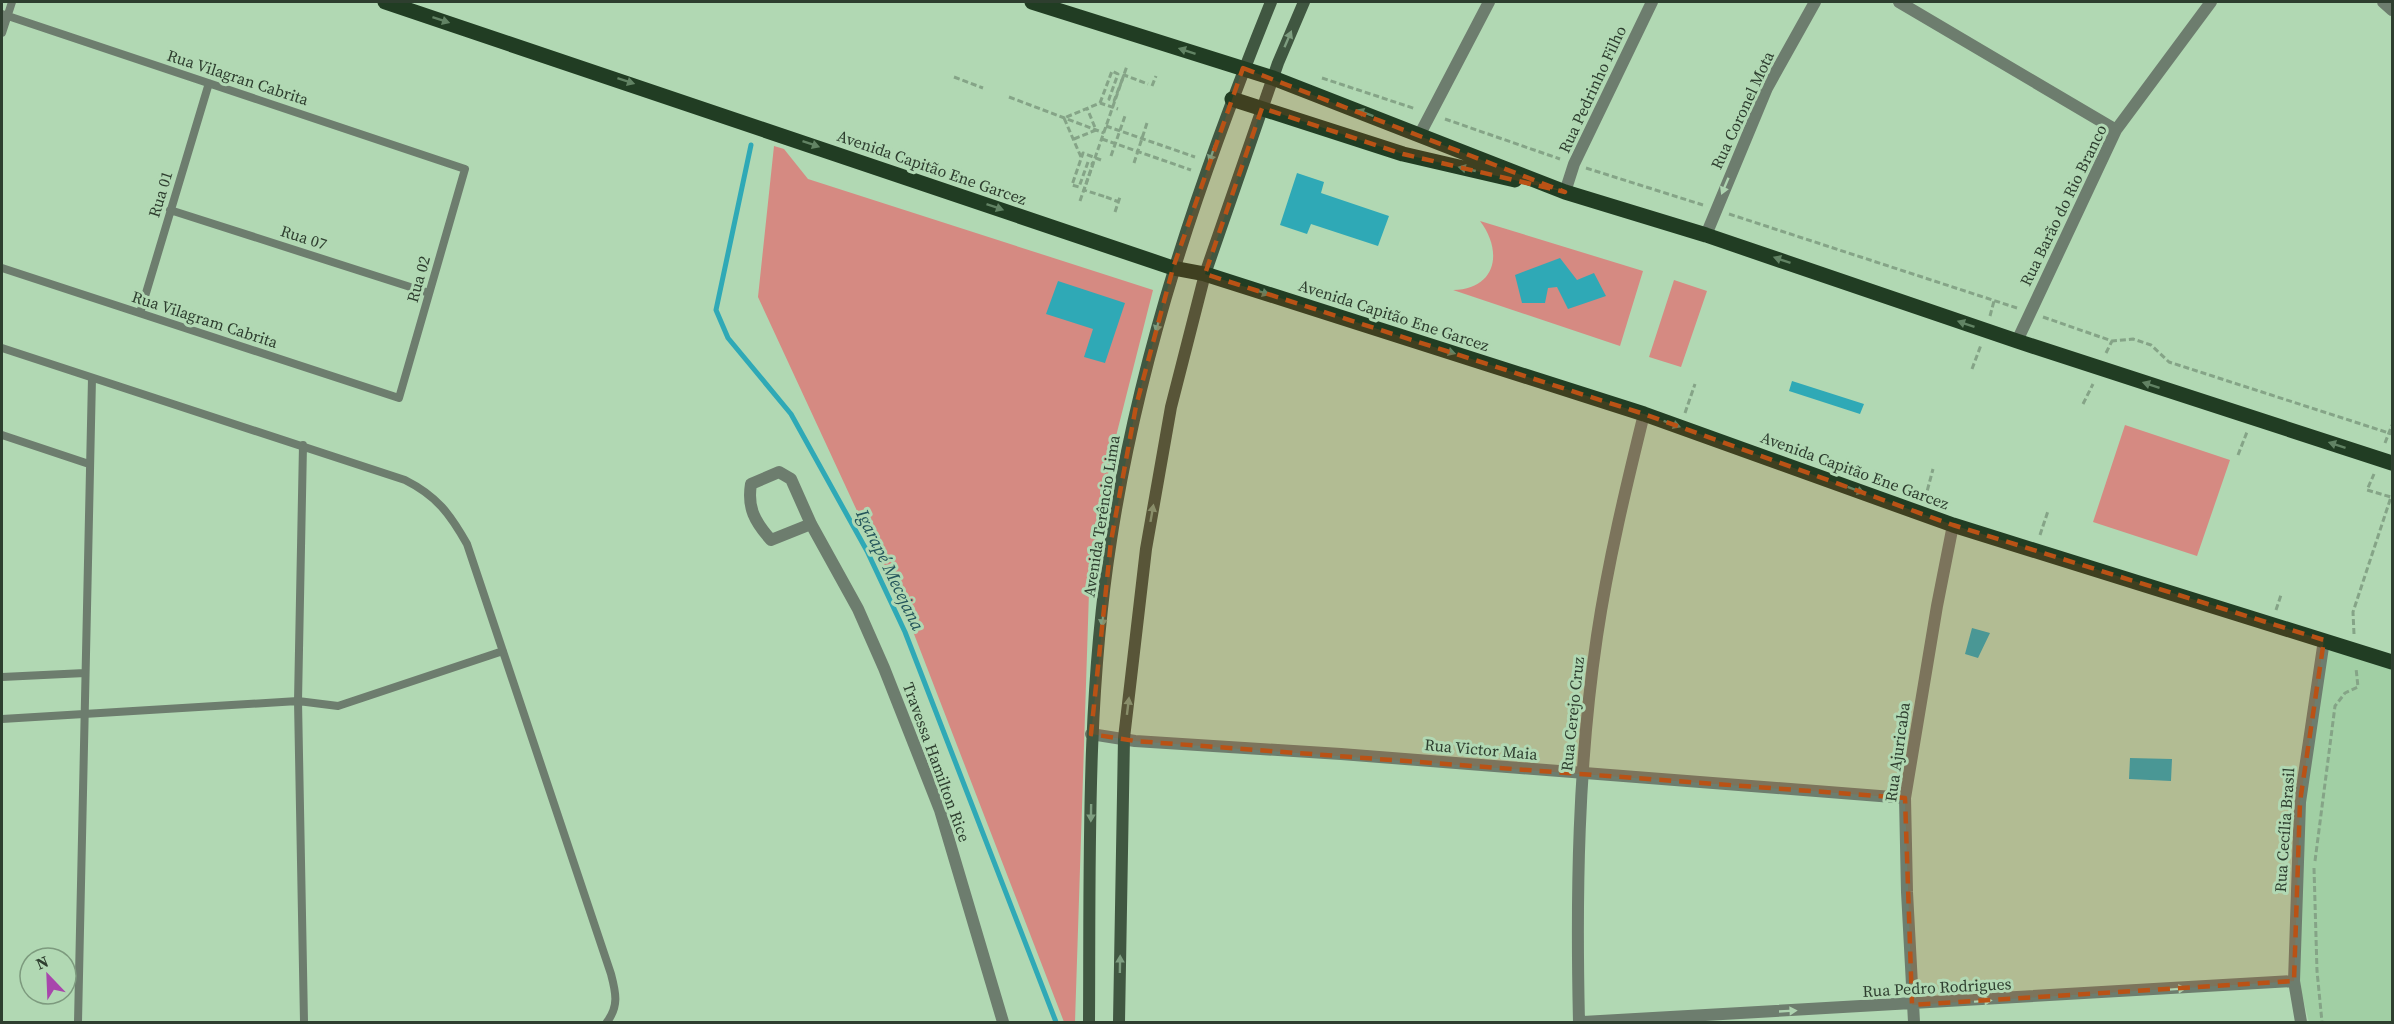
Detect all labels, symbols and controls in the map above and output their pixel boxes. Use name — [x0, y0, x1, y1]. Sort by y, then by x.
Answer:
one-way arrow — [432, 16, 450, 25]
street label: Rua Pedrinho Filho — [1553, 22, 1631, 156]
one-way arrow — [1283, 30, 1293, 48]
street label: Rua Vilagran Cabrita — [165, 44, 312, 110]
one-way arrow — [1178, 46, 1196, 55]
street label: Rua Coronel Mota — [1705, 47, 1779, 173]
one-way arrow — [617, 77, 635, 86]
one-way arrow — [1356, 108, 1374, 118]
street label: Rua Barão do Rio Branco — [2014, 120, 2112, 289]
street label: Avenida Capitão Ene Garcez — [834, 124, 1030, 210]
one-way arrow — [802, 139, 820, 149]
one-way arrow — [1207, 145, 1217, 163]
one-way arrow — [1458, 163, 1476, 173]
street label: Rua 01 — [143, 168, 177, 220]
one-way arrow — [1720, 177, 1729, 195]
one-way arrow — [986, 203, 1004, 213]
street label: Rua 07 — [278, 219, 330, 255]
street label: Rua 02 — [401, 253, 435, 305]
one-way arrow — [1773, 255, 1791, 265]
street label: Avenida Capitão Ene Garcez — [1296, 274, 1492, 356]
street label: Rua Vilagram Cabrita — [129, 285, 282, 353]
one-way arrow — [1252, 288, 1270, 297]
one-way arrow — [1152, 315, 1162, 333]
one-way arrow — [1957, 318, 1975, 328]
one-way arrow — [1438, 347, 1456, 356]
one-way arrow — [2142, 379, 2160, 389]
one-way arrow — [1663, 419, 1681, 429]
street label: Avenida Capitão Ene Garcez — [1758, 426, 1952, 514]
street label: Avenida Terêncio Lima — [1077, 433, 1125, 599]
one-way arrow — [2328, 439, 2346, 449]
one-way arrow — [1847, 485, 1865, 495]
one-way arrow — [1148, 503, 1157, 522]
water label: Igarapé Mecejana — [850, 504, 931, 635]
one-way arrow — [1098, 609, 1108, 628]
street label: Rua Cerejo Cruz — [1555, 656, 1589, 772]
street label: Travessa Hamilton Rice — [898, 679, 976, 845]
one-way arrow — [1123, 697, 1133, 716]
street label: Rua Ajuricaba — [1879, 700, 1915, 803]
street label: Rua Victor Maia — [1424, 733, 1539, 765]
street label: Rua Cecília Brasil — [2269, 767, 2299, 893]
one-way arrow — [1086, 803, 1096, 822]
north arrow — [18, 946, 78, 1006]
text: N — [32, 950, 52, 975]
one-way arrow — [1115, 955, 1125, 974]
street label: Rua Pedro Rodrigues — [1862, 972, 2012, 1002]
one-way arrow — [2168, 984, 2187, 993]
one-way arrow — [1973, 996, 1992, 1006]
one-way arrow — [1779, 1007, 1798, 1016]

